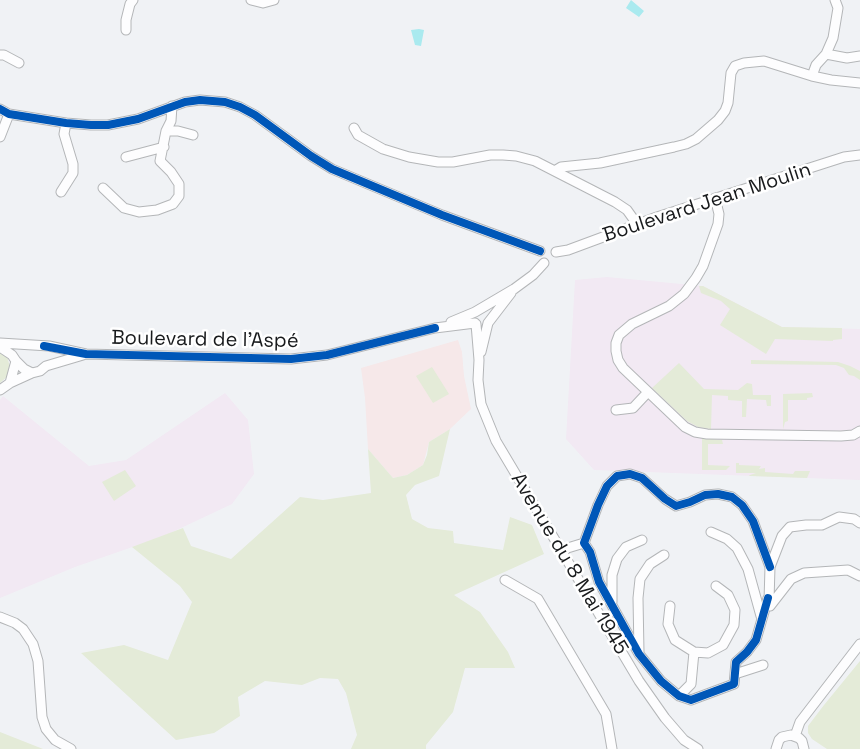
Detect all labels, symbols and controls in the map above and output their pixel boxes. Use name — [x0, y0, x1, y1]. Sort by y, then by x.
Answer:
street label: Boulevard Jean Moulin — [600, 158, 814, 248]
street label: Boulevard de l'Aspé — [111, 326, 299, 354]
street label: Avenue du 8 Mai 1945 — [505, 469, 633, 659]

